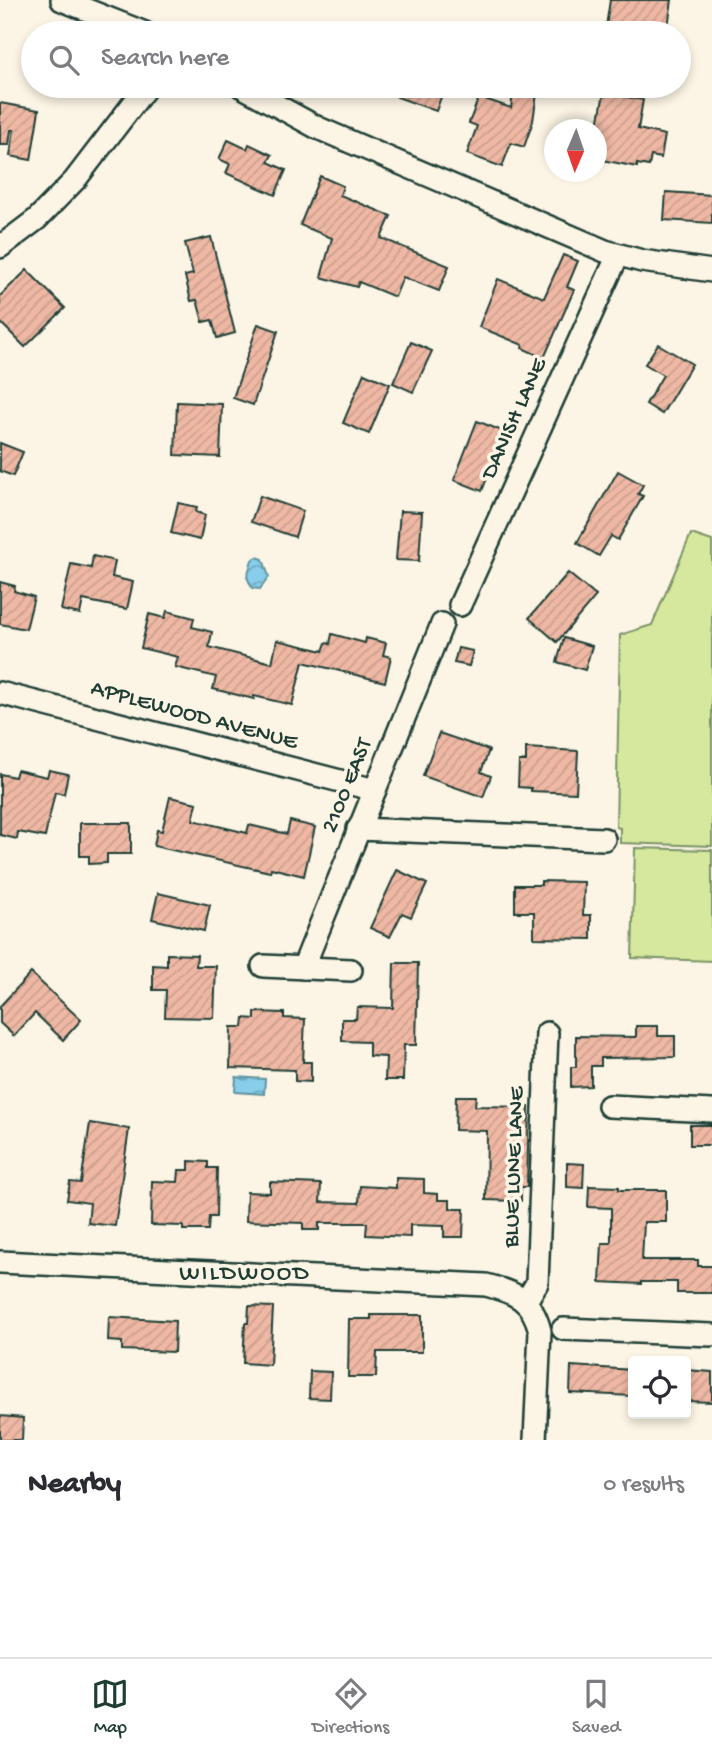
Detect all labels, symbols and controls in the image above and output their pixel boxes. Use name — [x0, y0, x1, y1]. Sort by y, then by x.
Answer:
search box — [21, 21, 691, 98]
icon: search — [45, 41, 83, 79]
text: Search here — [101, 44, 229, 75]
north arrow — [544, 119, 607, 182]
street label: DANISH LANE — [475, 353, 554, 486]
street label: APPLEWOOD AVENUE — [88, 675, 302, 757]
street label: 2100 EAST — [317, 734, 380, 837]
street label: BLUE LUNE LANE — [499, 1084, 531, 1249]
district label: WILDWOOD — [179, 1260, 311, 1289]
map controls — [628, 1356, 691, 1419]
button: locate — [628, 1356, 691, 1419]
text: Nearby — [28, 1468, 121, 1503]
text: 0 results — [603, 1472, 684, 1499]
tab: Map — [91, 1675, 129, 1740]
tab: Directions — [312, 1675, 389, 1740]
tab: Saved — [572, 1675, 621, 1740]

